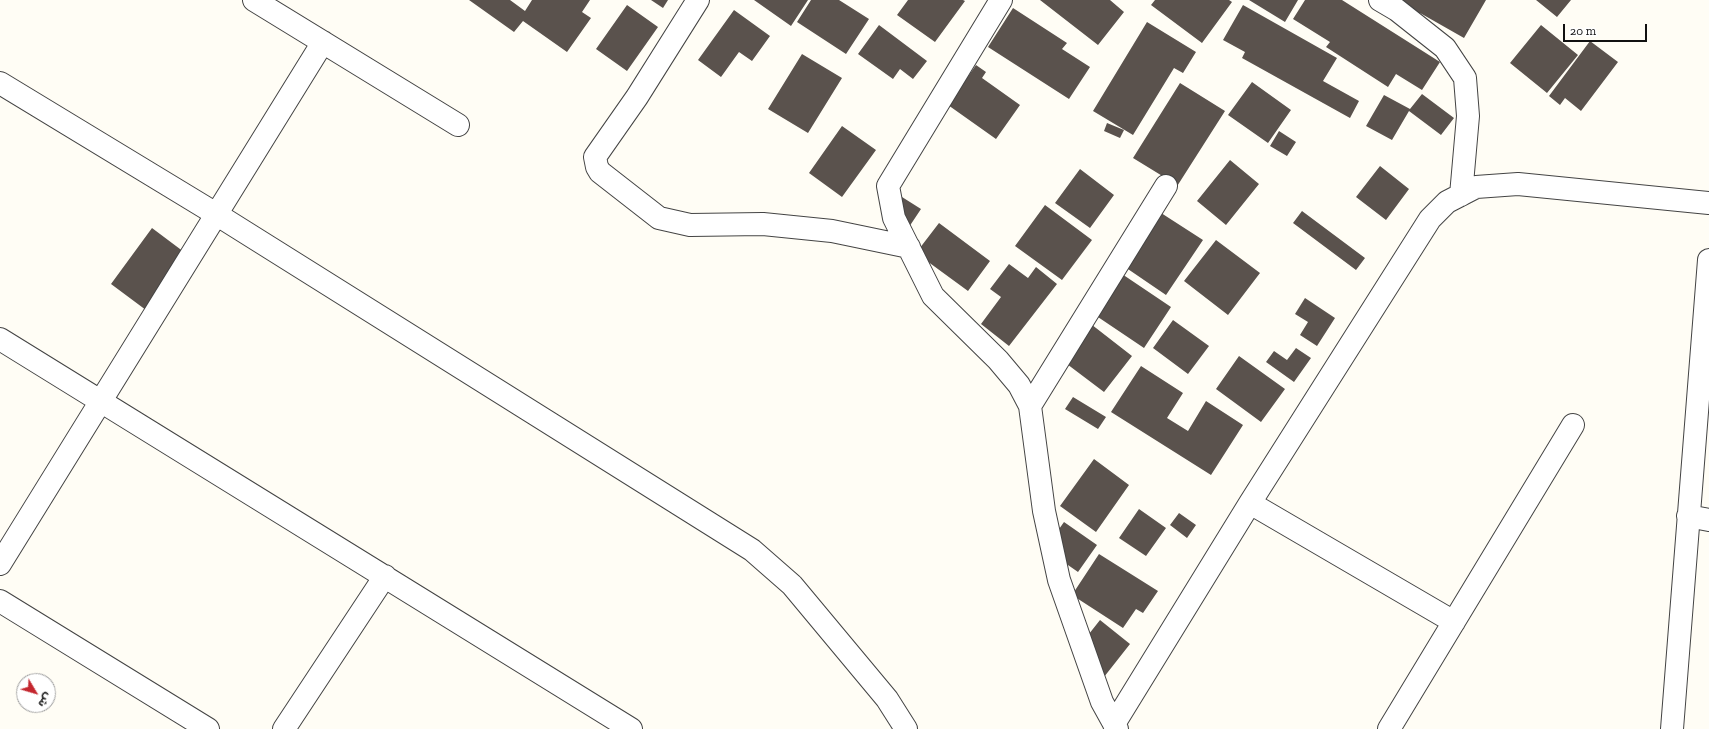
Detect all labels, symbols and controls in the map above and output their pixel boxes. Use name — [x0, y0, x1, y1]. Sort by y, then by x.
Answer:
scale bar — [1565, 16, 1649, 42]
text: 20 m — [1570, 24, 1596, 38]
north arrow — [16, 673, 56, 713]
text: ش — [35, 690, 55, 710]

